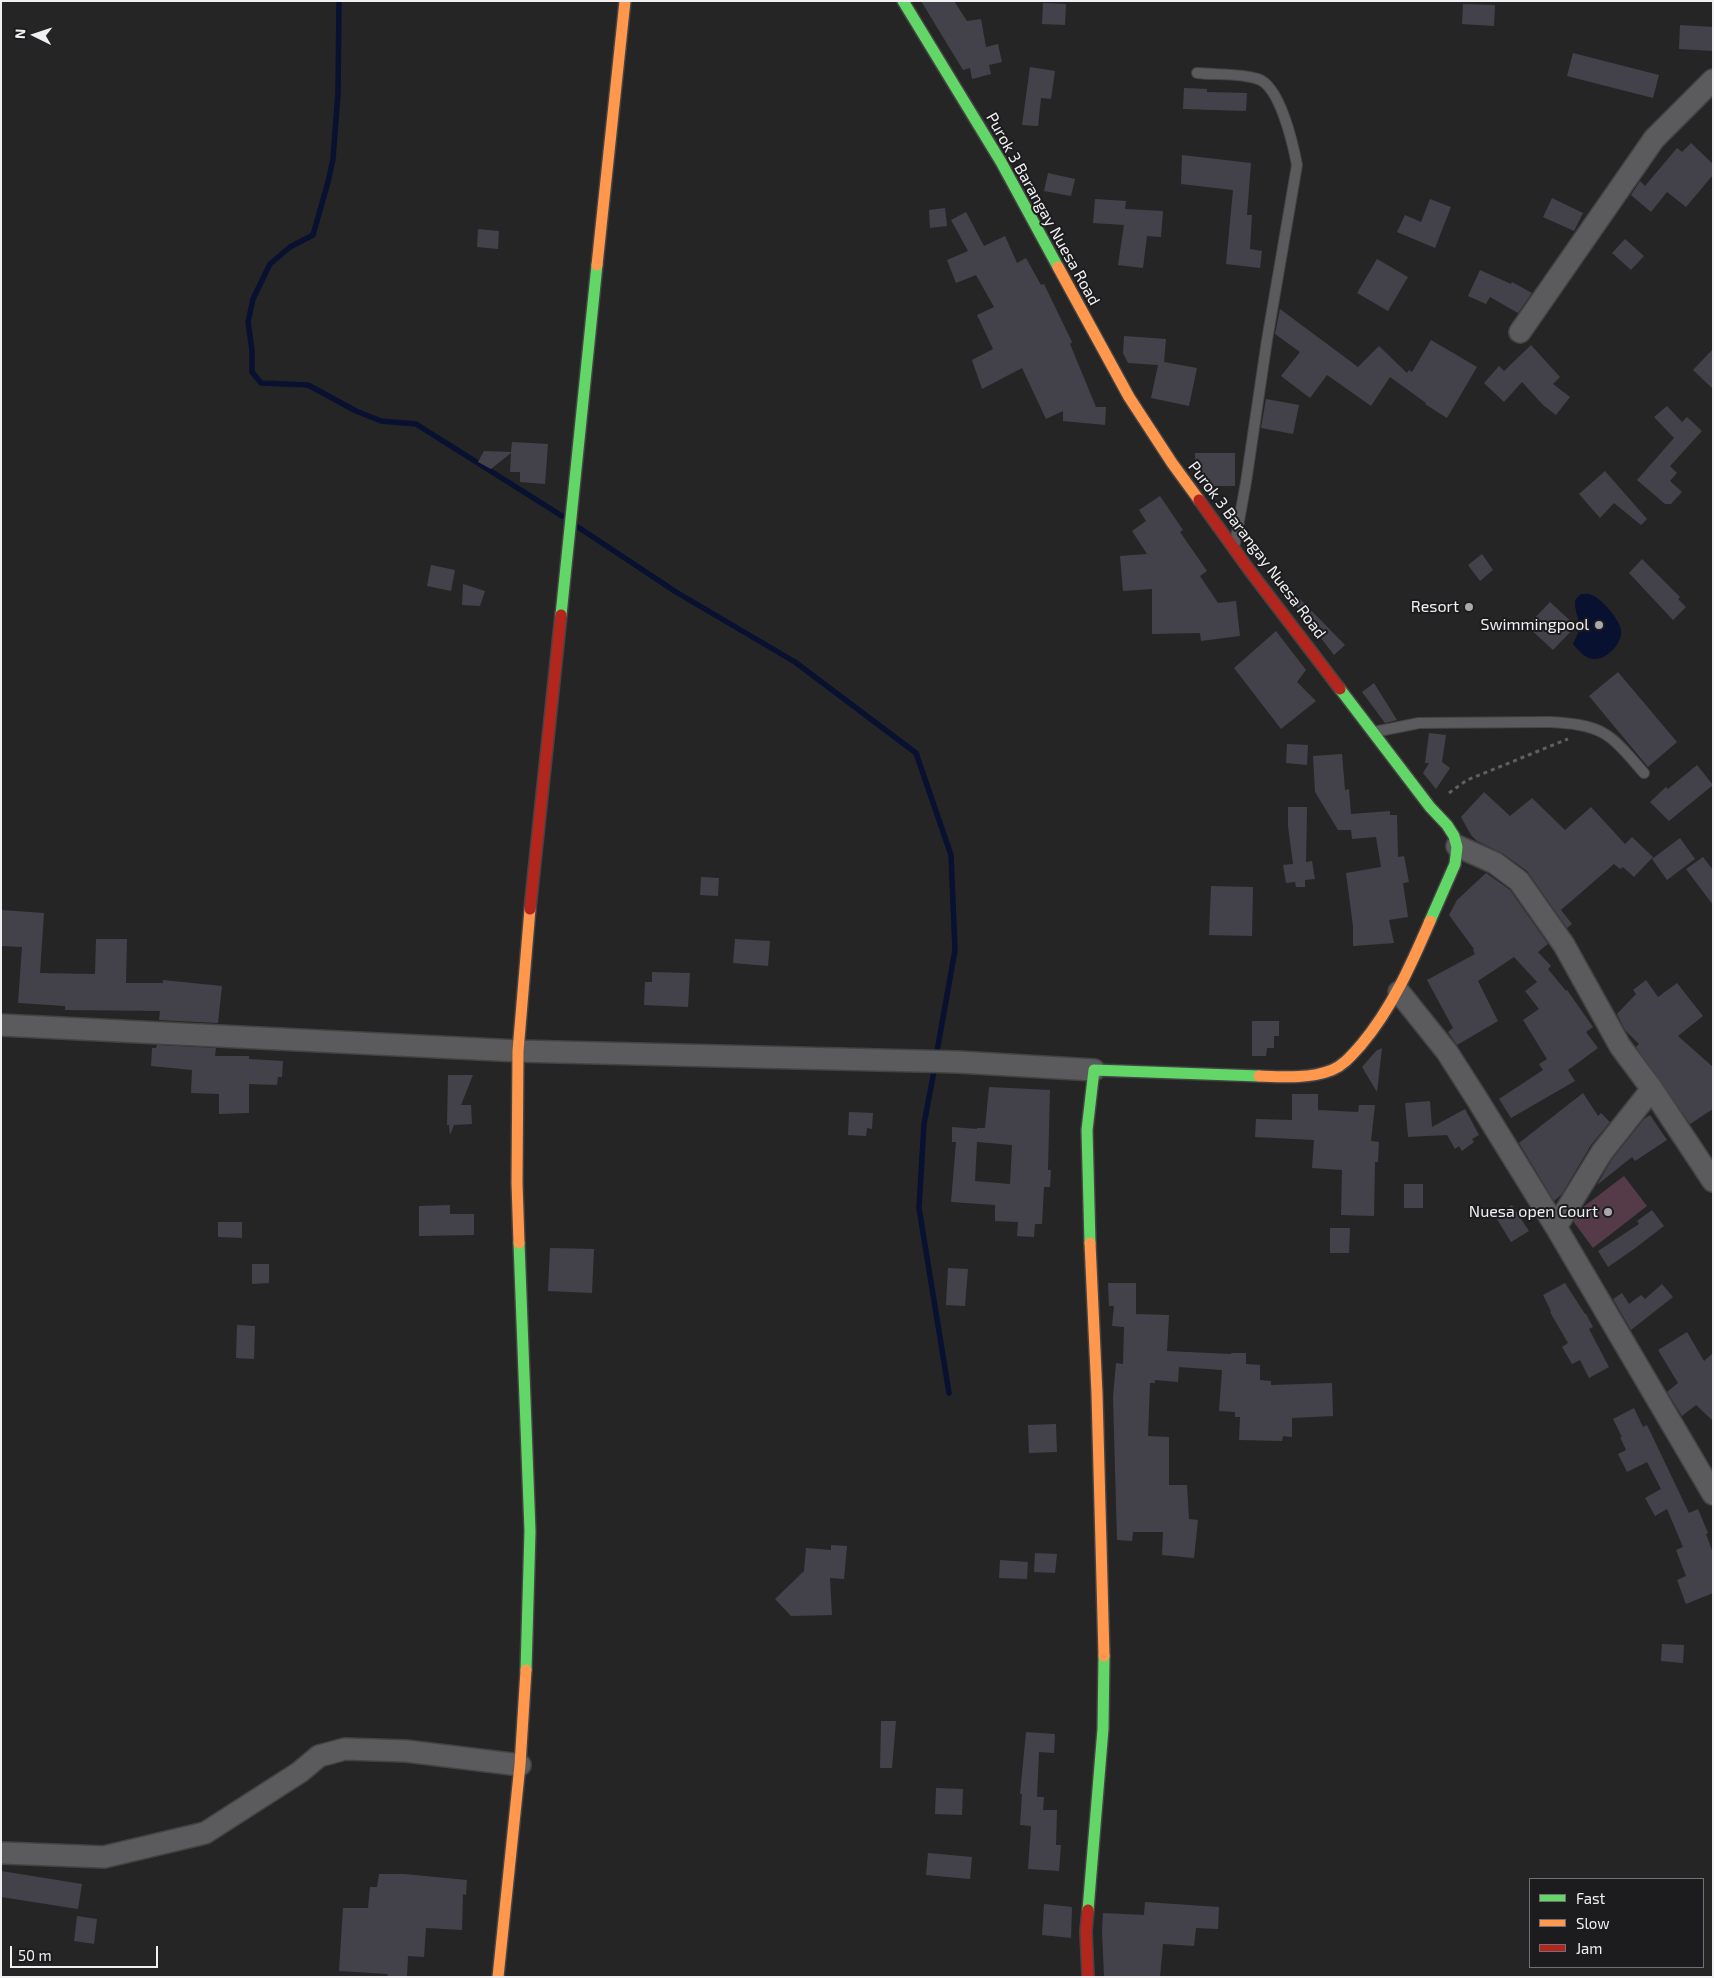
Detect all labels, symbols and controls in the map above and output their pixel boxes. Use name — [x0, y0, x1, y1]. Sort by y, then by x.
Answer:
north arrow — [10, 10, 60, 60]
text: N — [11, 28, 28, 40]
street label: Purok 3 Barangay Nuesa Road — [982, 109, 1104, 309]
street label: Purok 3 Barangay Nuesa Road — [1184, 457, 1330, 643]
place label: Resort — [1411, 597, 1459, 617]
marker: Resort — [1463, 601, 1475, 613]
place label: Swimmingpool — [1481, 615, 1589, 635]
marker: Swimmingpool — [1593, 619, 1605, 631]
place label: Nuesa open Court — [1469, 1202, 1598, 1222]
marker: Nuesa open Court — [1602, 1206, 1614, 1218]
legend — [1529, 1878, 1704, 1968]
text: Fast — [1576, 1889, 1605, 1907]
text: Slow — [1576, 1914, 1610, 1932]
scale bar — [12, 1936, 160, 1968]
text: Jam — [1576, 1939, 1602, 1957]
text: 50 m — [18, 1946, 52, 1964]

